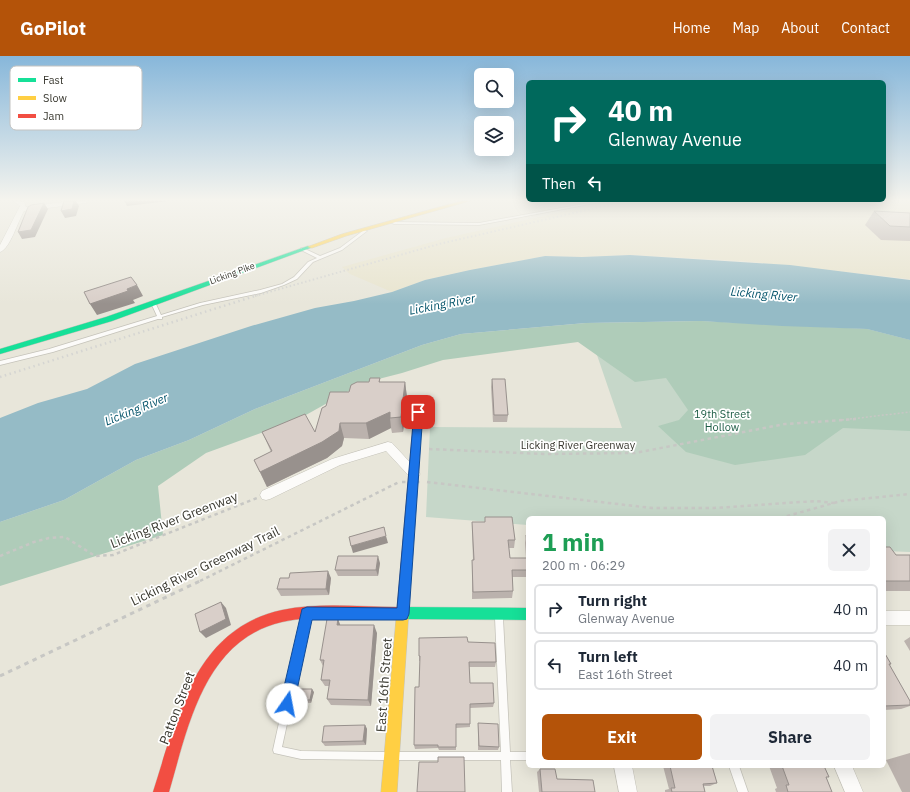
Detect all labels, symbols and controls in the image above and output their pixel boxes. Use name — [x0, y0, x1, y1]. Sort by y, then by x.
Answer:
text: GoPilot — [20, 16, 86, 40]
text: Home — [673, 19, 710, 37]
text: Map — [732, 19, 759, 37]
text: About — [781, 19, 819, 37]
text: Contact — [841, 19, 890, 37]
legend — [10, 66, 142, 130]
map controls — [474, 68, 514, 156]
button: search — [474, 68, 514, 108]
text: Fast — [43, 73, 64, 87]
text: Slow — [43, 91, 67, 105]
text: 40 m — [608, 92, 673, 129]
icon: right — [542, 96, 594, 148]
text: Jam — [43, 109, 64, 123]
button: layers — [474, 116, 514, 156]
text: Glenway Avenue — [608, 128, 742, 151]
icon: left — [584, 172, 606, 194]
text: Then — [542, 174, 576, 193]
street label: Licking Pike — [208, 260, 256, 286]
water label: Licking River — [730, 284, 799, 304]
water label: Licking River — [408, 290, 477, 318]
water label: Licking River — [102, 389, 170, 428]
pin — [401, 395, 435, 429]
icon: arrive — [407, 401, 429, 423]
park label: 19th Street Hollow — [694, 407, 750, 434]
street label: Licking River Greenway — [521, 438, 636, 452]
street label: Licking River Greenway — [108, 488, 241, 552]
street label: Licking River Greenway Trail — [128, 522, 283, 609]
text: 1 min — [542, 526, 605, 558]
button: close — [828, 529, 870, 571]
text: 200 m · 06:29 — [542, 557, 625, 574]
text: Turn right — [578, 591, 647, 610]
icon: right — [544, 598, 566, 620]
text: 40 m — [833, 600, 868, 619]
text: Glenway Avenue — [578, 610, 675, 627]
street label: East 16th Street — [372, 637, 396, 733]
text: Turn left — [578, 647, 638, 666]
icon: left — [544, 654, 566, 676]
text: 40 m — [833, 656, 868, 675]
text: East 16th Street — [578, 666, 673, 683]
street label: Patton Street — [155, 669, 199, 747]
position arrow — [266, 683, 308, 725]
button: Exit — [542, 714, 702, 760]
button: Share — [710, 714, 870, 760]

